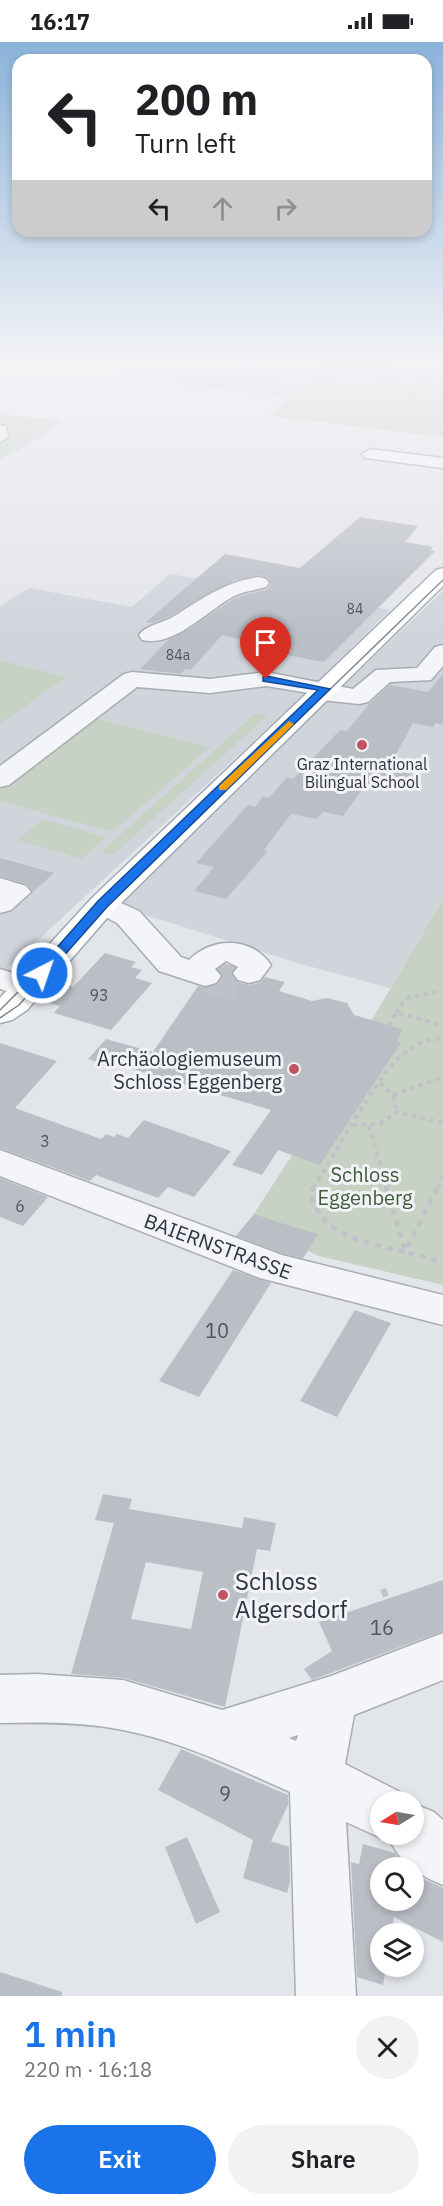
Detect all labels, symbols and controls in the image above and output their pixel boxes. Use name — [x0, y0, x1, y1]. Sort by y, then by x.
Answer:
text: 16:17 — [30, 7, 90, 36]
text: 200 m — [135, 72, 258, 127]
icon: left — [36, 78, 114, 156]
text: Turn left — [135, 125, 236, 160]
icon: left — [143, 192, 176, 225]
icon: ahead — [206, 192, 239, 225]
icon: right — [269, 192, 302, 225]
house number: 84 — [347, 600, 363, 618]
pin — [240, 617, 291, 679]
icon: arrive — [249, 626, 282, 659]
house number: 84a — [166, 646, 191, 664]
marker: Graz International Bilingual School — [355, 738, 369, 752]
place label: Graz International Bilingual School — [297, 754, 427, 792]
position arrow — [10, 941, 74, 1005]
house number: 93 — [89, 985, 109, 1005]
place label: Archäologiemuseum Schloss Eggenberg — [97, 1045, 282, 1095]
marker: Archäologiemuseum Schloss Eggenberg — [287, 1062, 301, 1076]
house number: 3 — [40, 1131, 50, 1151]
park label: Schloss Eggenberg — [318, 1161, 413, 1211]
house number: 6 — [15, 1196, 25, 1216]
street label: BAIERNSTRASSE — [140, 1207, 296, 1285]
house number: 10 — [205, 1317, 229, 1344]
place label: Schloss Algersdorf — [235, 1565, 347, 1625]
marker: Schloss Algersdorf — [216, 1588, 230, 1602]
house number: 16 — [370, 1614, 394, 1641]
house number: 9 — [219, 1780, 231, 1807]
north arrow — [370, 1791, 424, 1845]
map controls — [370, 1791, 424, 1977]
button: search — [370, 1857, 424, 1911]
button: layers — [370, 1923, 424, 1977]
text: 1 min — [24, 2010, 117, 2057]
button: close — [356, 2016, 419, 2079]
text: 220 m · 16:18 — [24, 2056, 152, 2083]
button: Exit — [24, 2125, 216, 2194]
button: Share — [228, 2125, 419, 2194]

